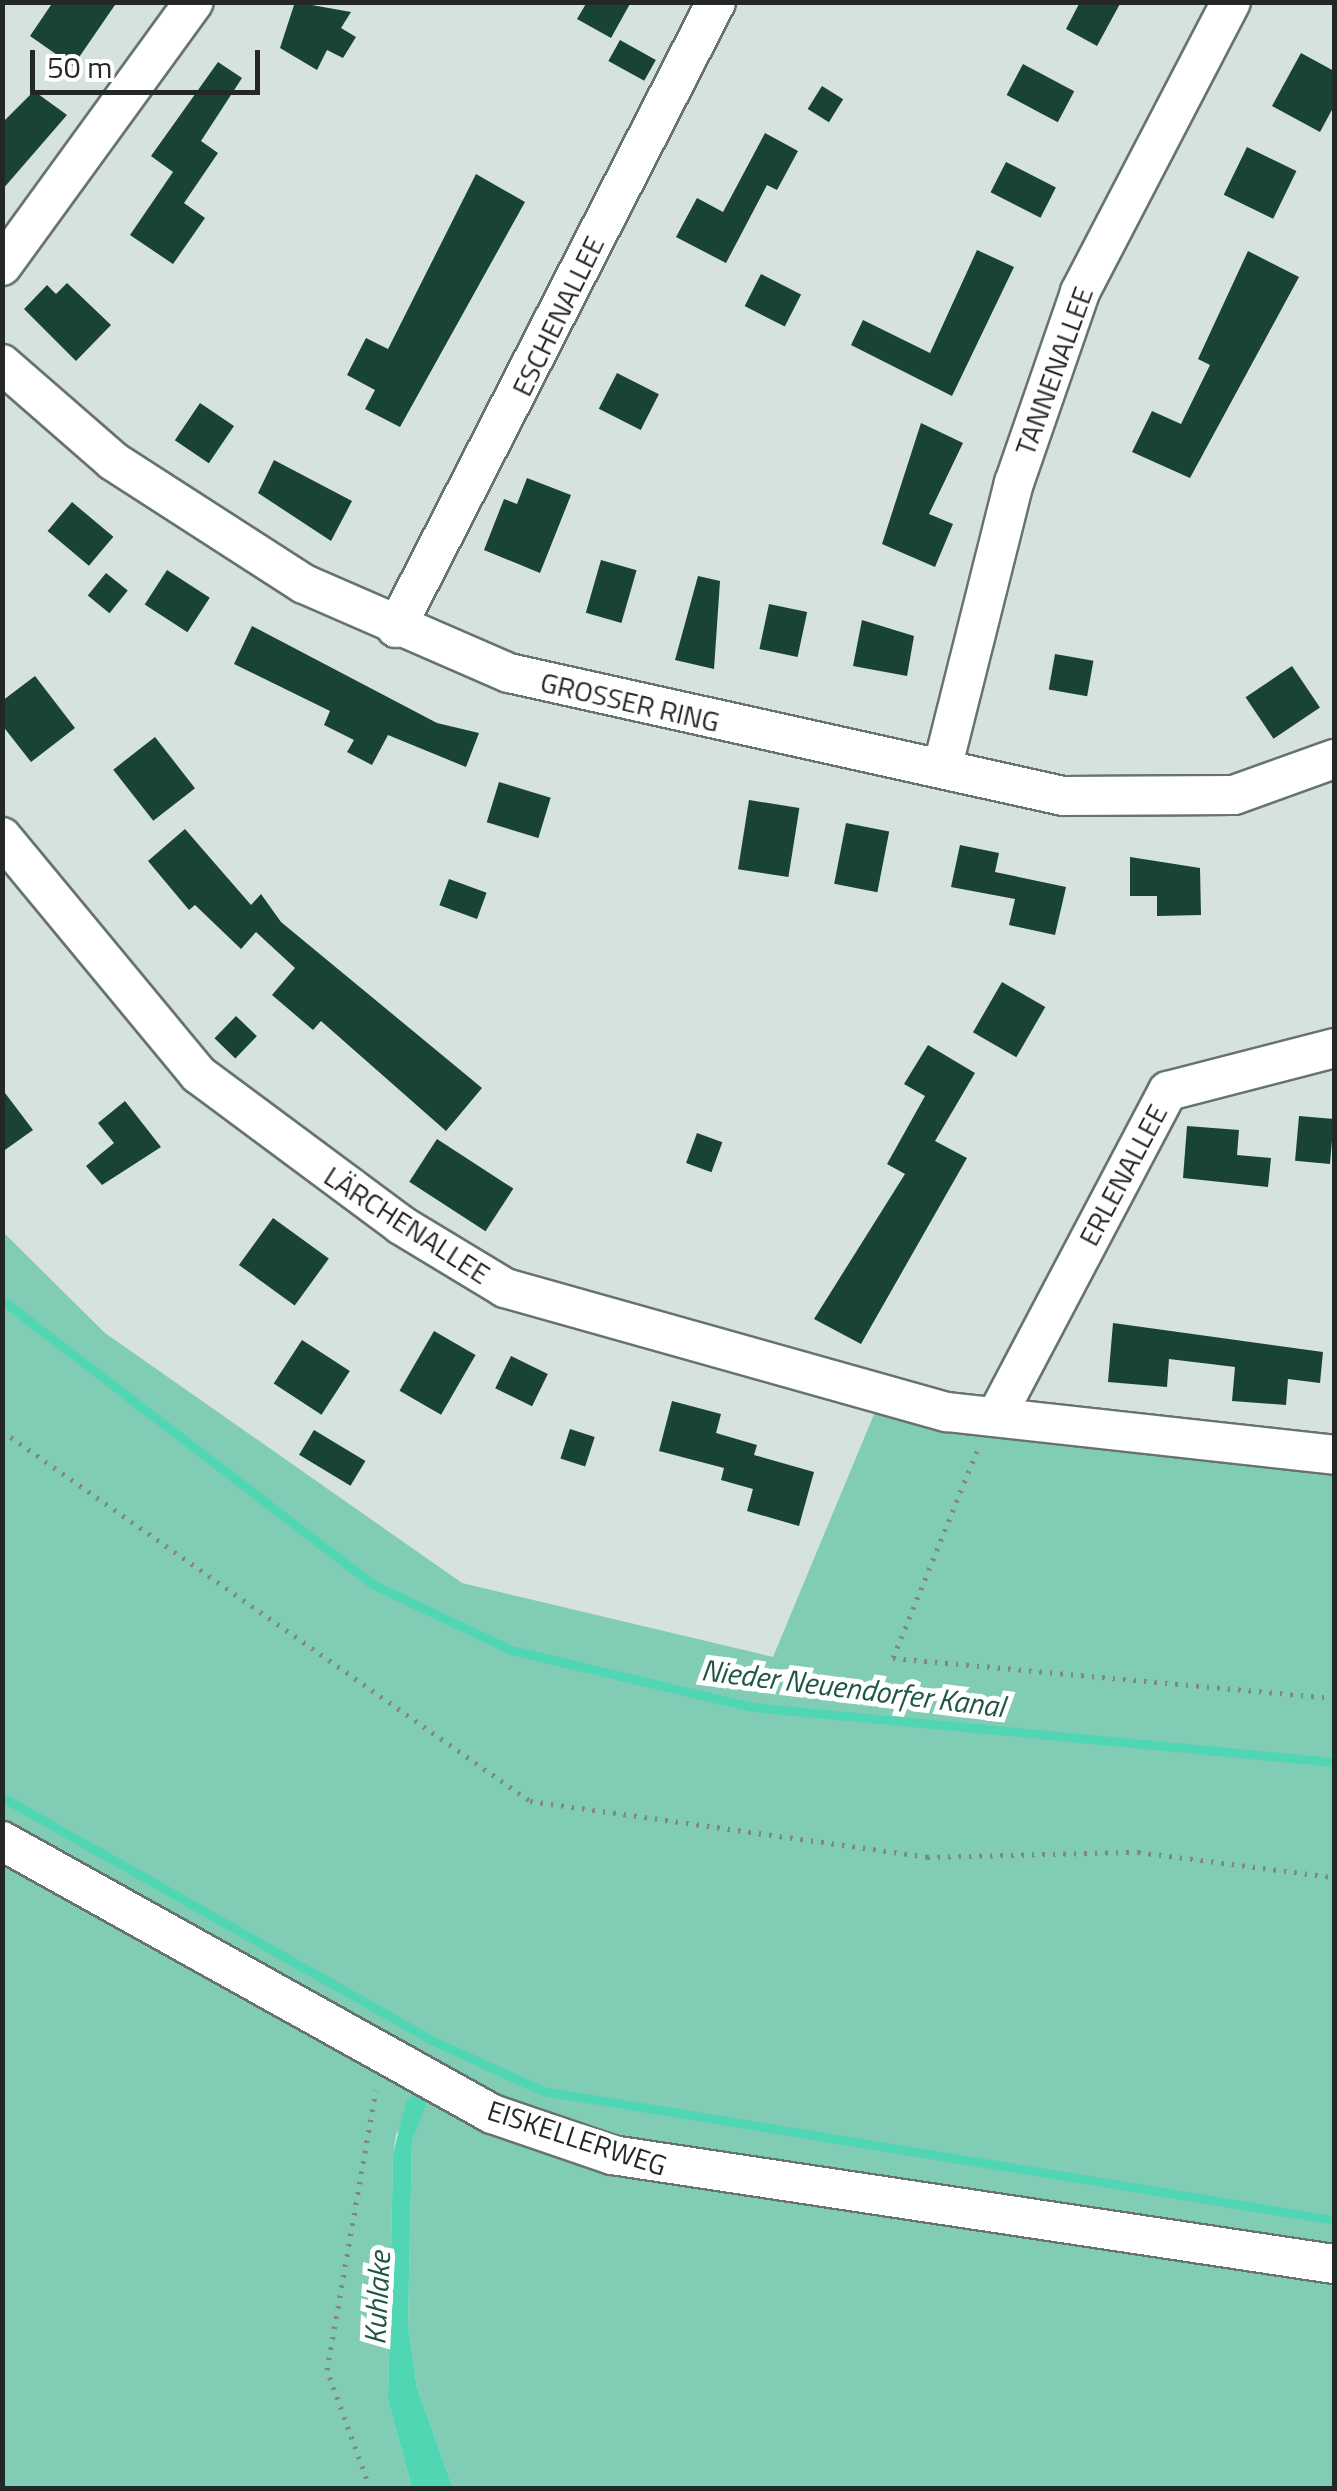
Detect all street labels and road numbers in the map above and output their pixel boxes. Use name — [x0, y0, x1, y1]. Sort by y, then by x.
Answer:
street label: ESCHENALLEE — [505, 231, 611, 401]
street label: TANNENALLEE — [1008, 282, 1100, 460]
street label: GROSSER RING — [537, 665, 723, 739]
street label: ERLENALLEE — [1072, 1099, 1174, 1251]
street label: LÄRCHENALLEE — [318, 1159, 496, 1291]
street label: EISKELLERWEG — [483, 2093, 671, 2183]

